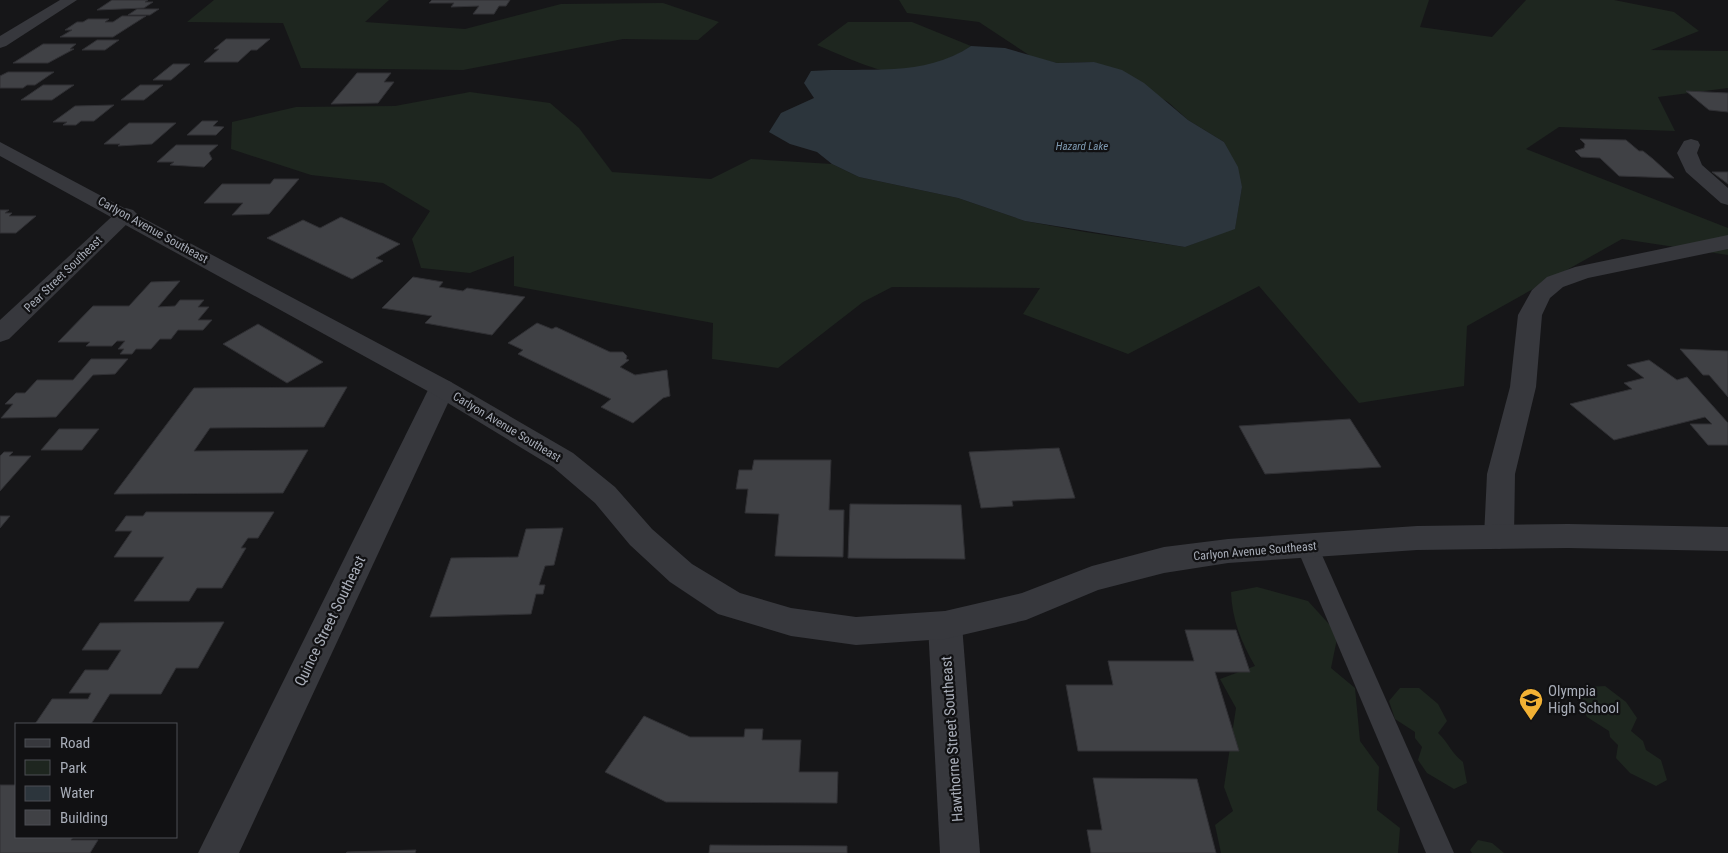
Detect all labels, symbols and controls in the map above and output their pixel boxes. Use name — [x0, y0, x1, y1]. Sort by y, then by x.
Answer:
water label: Hazard Lake — [1056, 140, 1108, 153]
street label: Carlyon Avenue Southeast — [96, 194, 211, 266]
street label: Pear Street Southeast — [21, 233, 105, 315]
street label: Carlyon Avenue Southeast — [450, 389, 564, 465]
street label: Carlyon Avenue Southeast — [1193, 539, 1318, 563]
street label: Quince Street Southeast — [291, 553, 369, 689]
street label: Hawthorne Street Southeast — [937, 656, 967, 822]
place label: Olympia High School — [1548, 682, 1619, 717]
school or university icon: Olympia High School — [1518, 687, 1544, 721]
legend — [15, 723, 178, 838]
text: Road — [60, 734, 90, 752]
text: Park — [60, 759, 87, 777]
text: Water — [60, 784, 95, 802]
text: Building — [60, 809, 108, 827]

